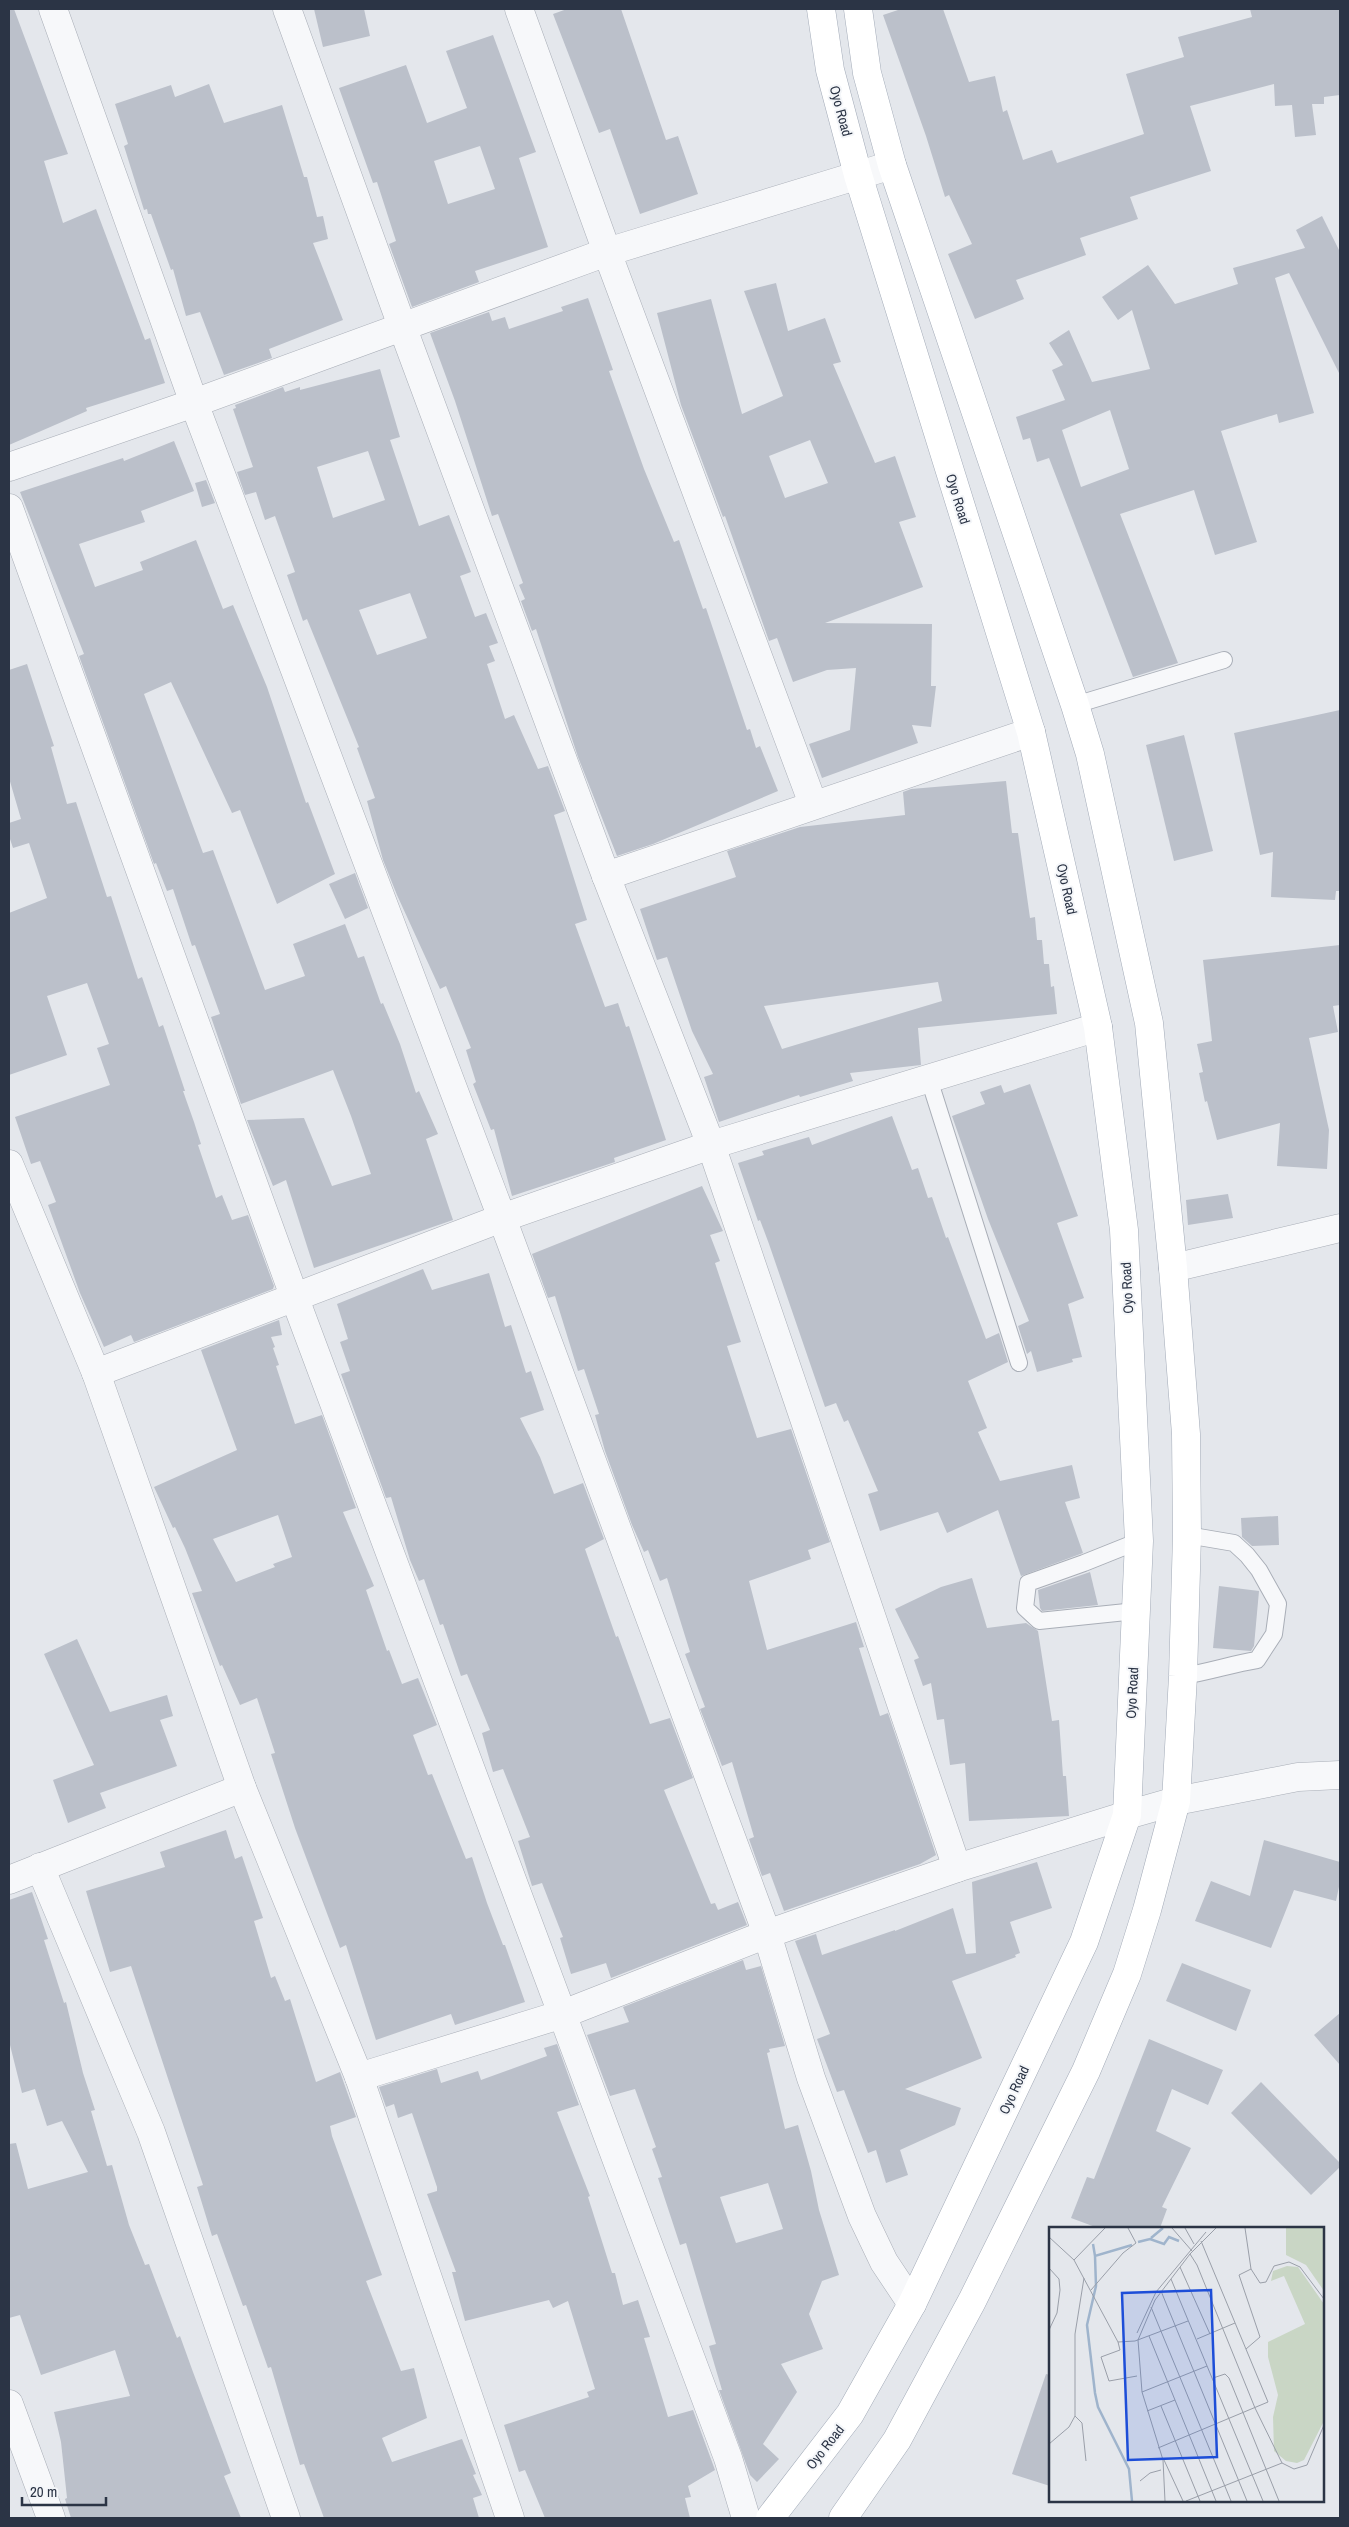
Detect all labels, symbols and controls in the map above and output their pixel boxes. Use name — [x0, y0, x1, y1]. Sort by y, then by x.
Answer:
street label: Oyo Road — [826, 84, 856, 138]
street label: Oyo Road — [942, 472, 974, 526]
street label: Oyo Road — [1053, 862, 1081, 916]
street label: Oyo Road — [1117, 1262, 1137, 1314]
street label: Oyo Road — [1122, 1667, 1142, 1719]
street label: Oyo Road — [995, 2063, 1033, 2117]
inset map — [1049, 2227, 1324, 2502]
street label: Oyo Road — [802, 2421, 848, 2473]
scale bar — [22, 2474, 106, 2506]
text: 20 m — [30, 2481, 57, 2502]

